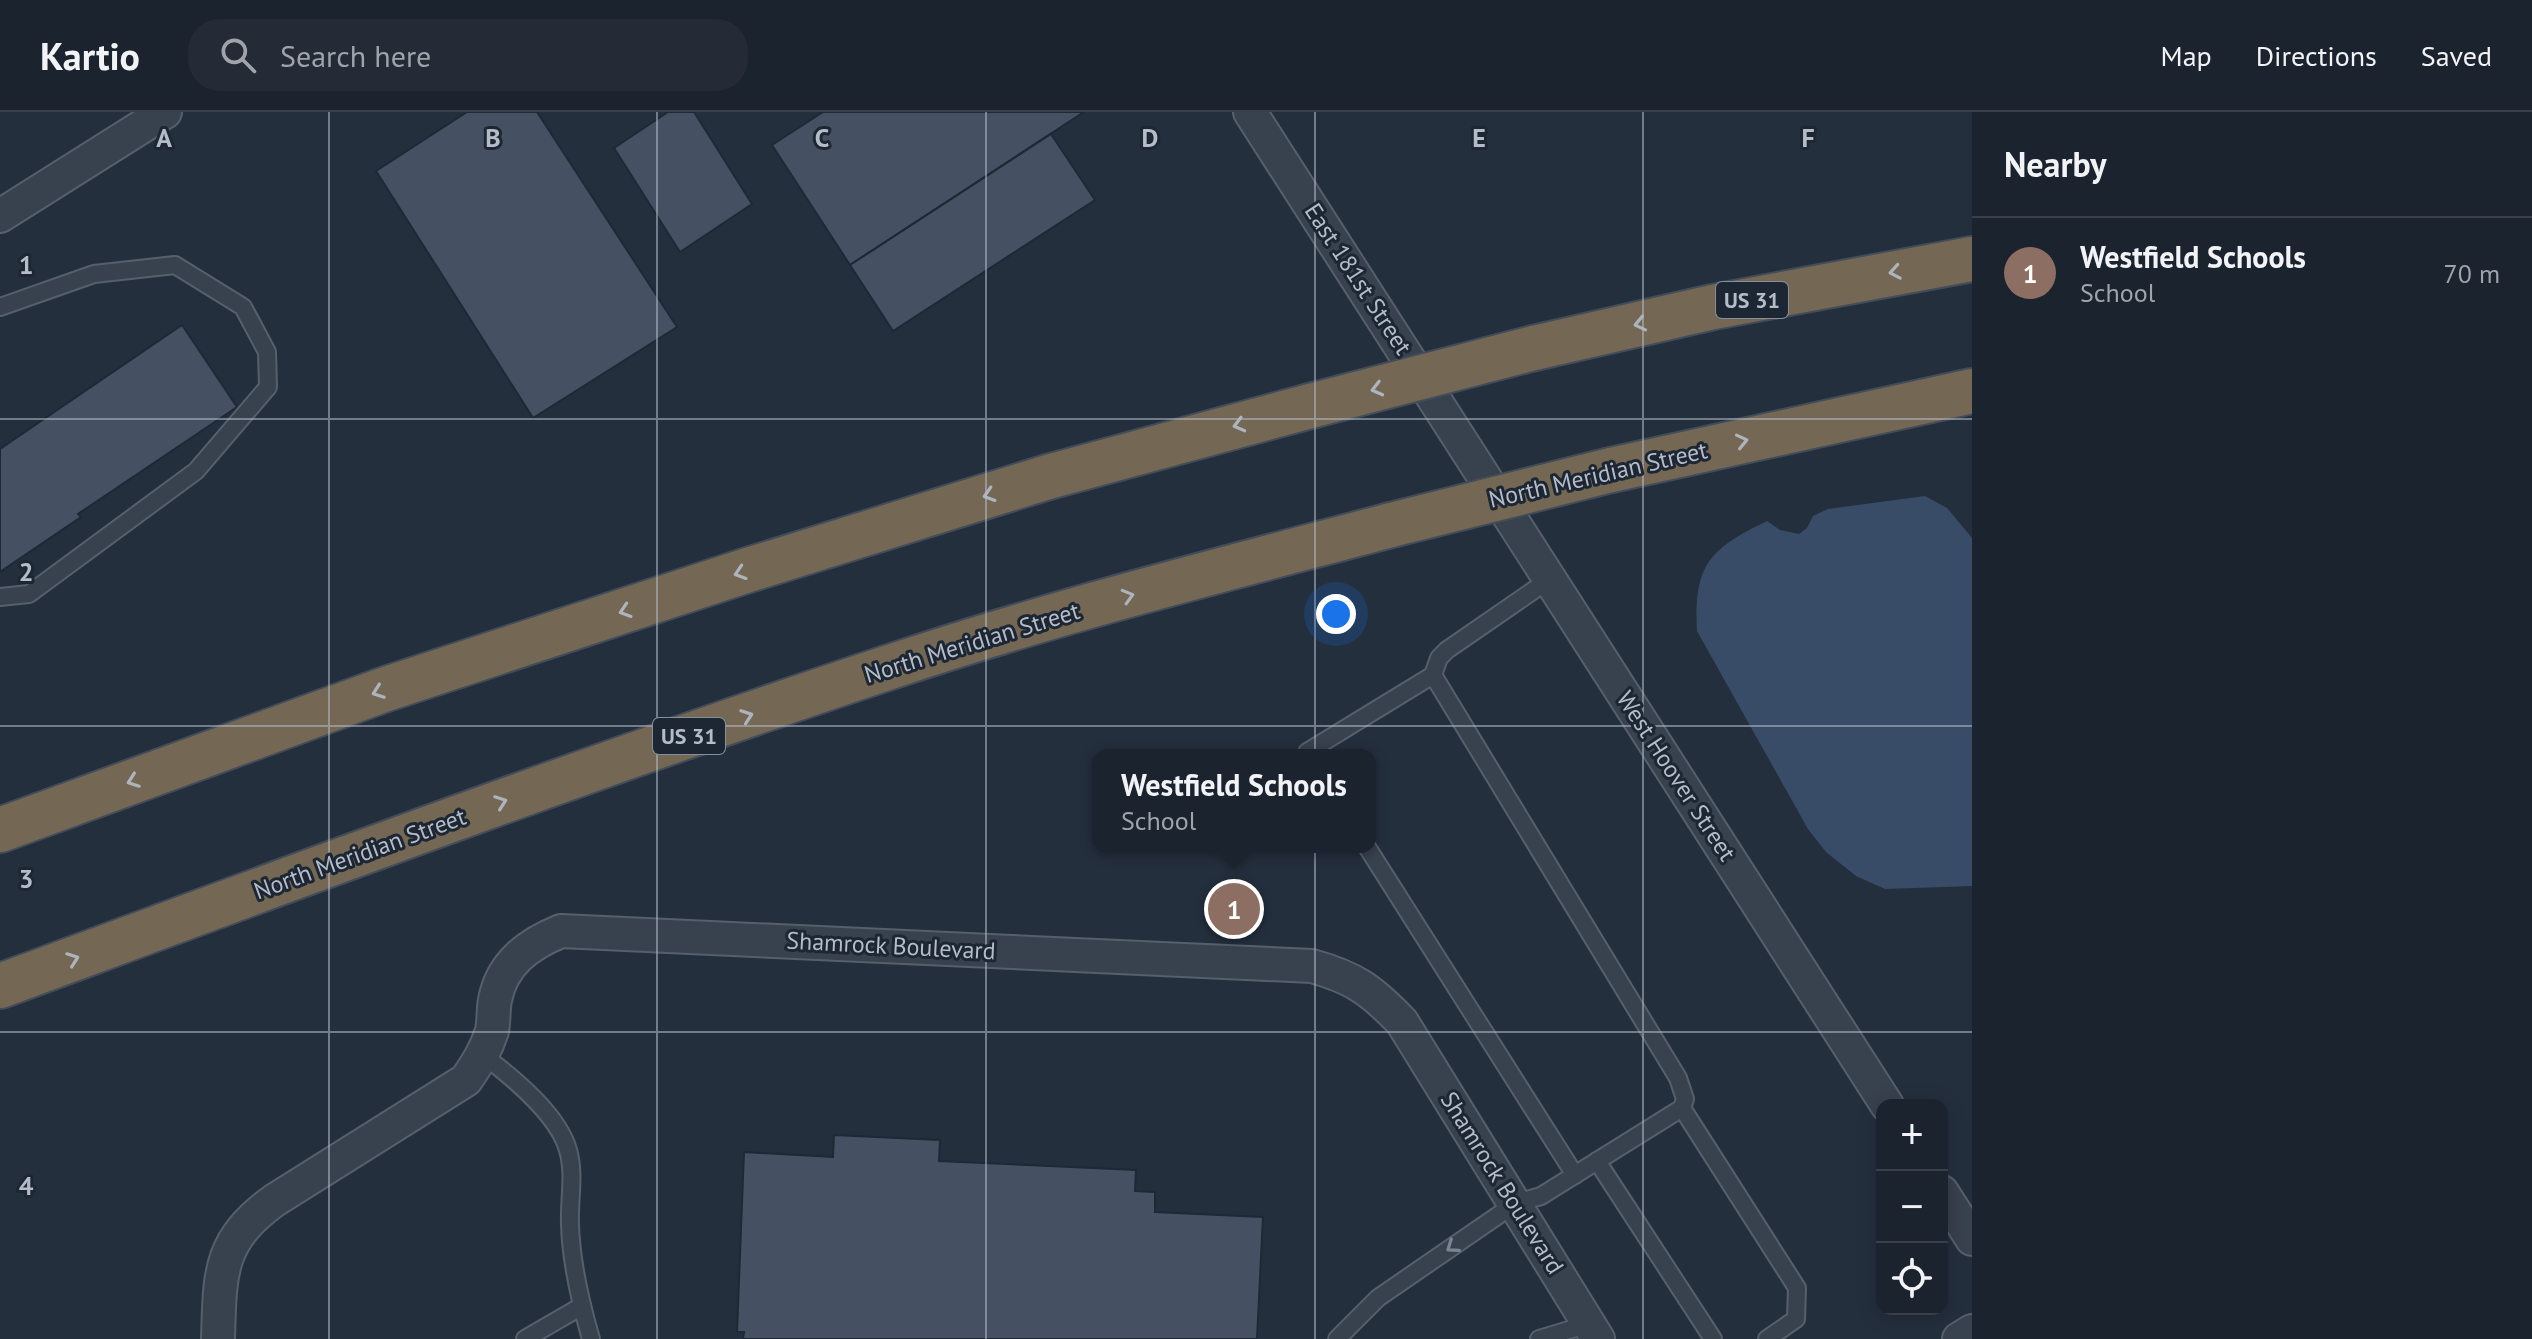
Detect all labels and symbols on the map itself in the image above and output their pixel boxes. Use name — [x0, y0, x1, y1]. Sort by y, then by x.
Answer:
text: A — [156, 121, 172, 154]
text: B — [485, 121, 501, 154]
text: C — [815, 121, 829, 154]
text: D — [1142, 121, 1158, 154]
text: E — [1472, 121, 1486, 154]
text: F — [1801, 121, 1815, 154]
street label: East 181st Street — [1298, 197, 1419, 360]
text: 1 — [19, 248, 33, 281]
one-way arrow — [1888, 262, 1902, 279]
road number: US 31 — [1716, 282, 1788, 318]
one-way arrow — [1634, 315, 1648, 332]
one-way arrow — [1370, 379, 1384, 396]
one-way arrow — [1232, 416, 1246, 432]
one-way arrow — [1735, 433, 1748, 450]
street label: North Meridian Street — [1486, 434, 1710, 515]
one-way arrow — [982, 486, 996, 502]
text: 2 — [19, 555, 33, 588]
one-way arrow — [734, 564, 748, 580]
one-way arrow — [1121, 589, 1135, 605]
your location — [1316, 594, 1356, 634]
street label: North Meridian Street — [860, 595, 1083, 690]
one-way arrow — [618, 601, 632, 617]
one-way arrow — [372, 682, 386, 699]
street label: West Hoover Street — [1610, 685, 1743, 867]
one-way arrow — [739, 710, 753, 726]
road number: US 31 — [653, 718, 725, 754]
one-way arrow — [127, 771, 141, 788]
one-way arrow — [493, 795, 507, 811]
street label: North Meridian Street — [250, 801, 470, 906]
text: 3 — [19, 862, 33, 895]
pin: 1 — [1208, 879, 1260, 939]
street label: Shamrock Boulevard — [786, 925, 996, 966]
one-way arrow — [65, 952, 79, 969]
street label: Shamrock Boulevard — [1434, 1086, 1571, 1280]
text: 4 — [19, 1169, 34, 1202]
one-way arrow — [1446, 1237, 1460, 1252]

